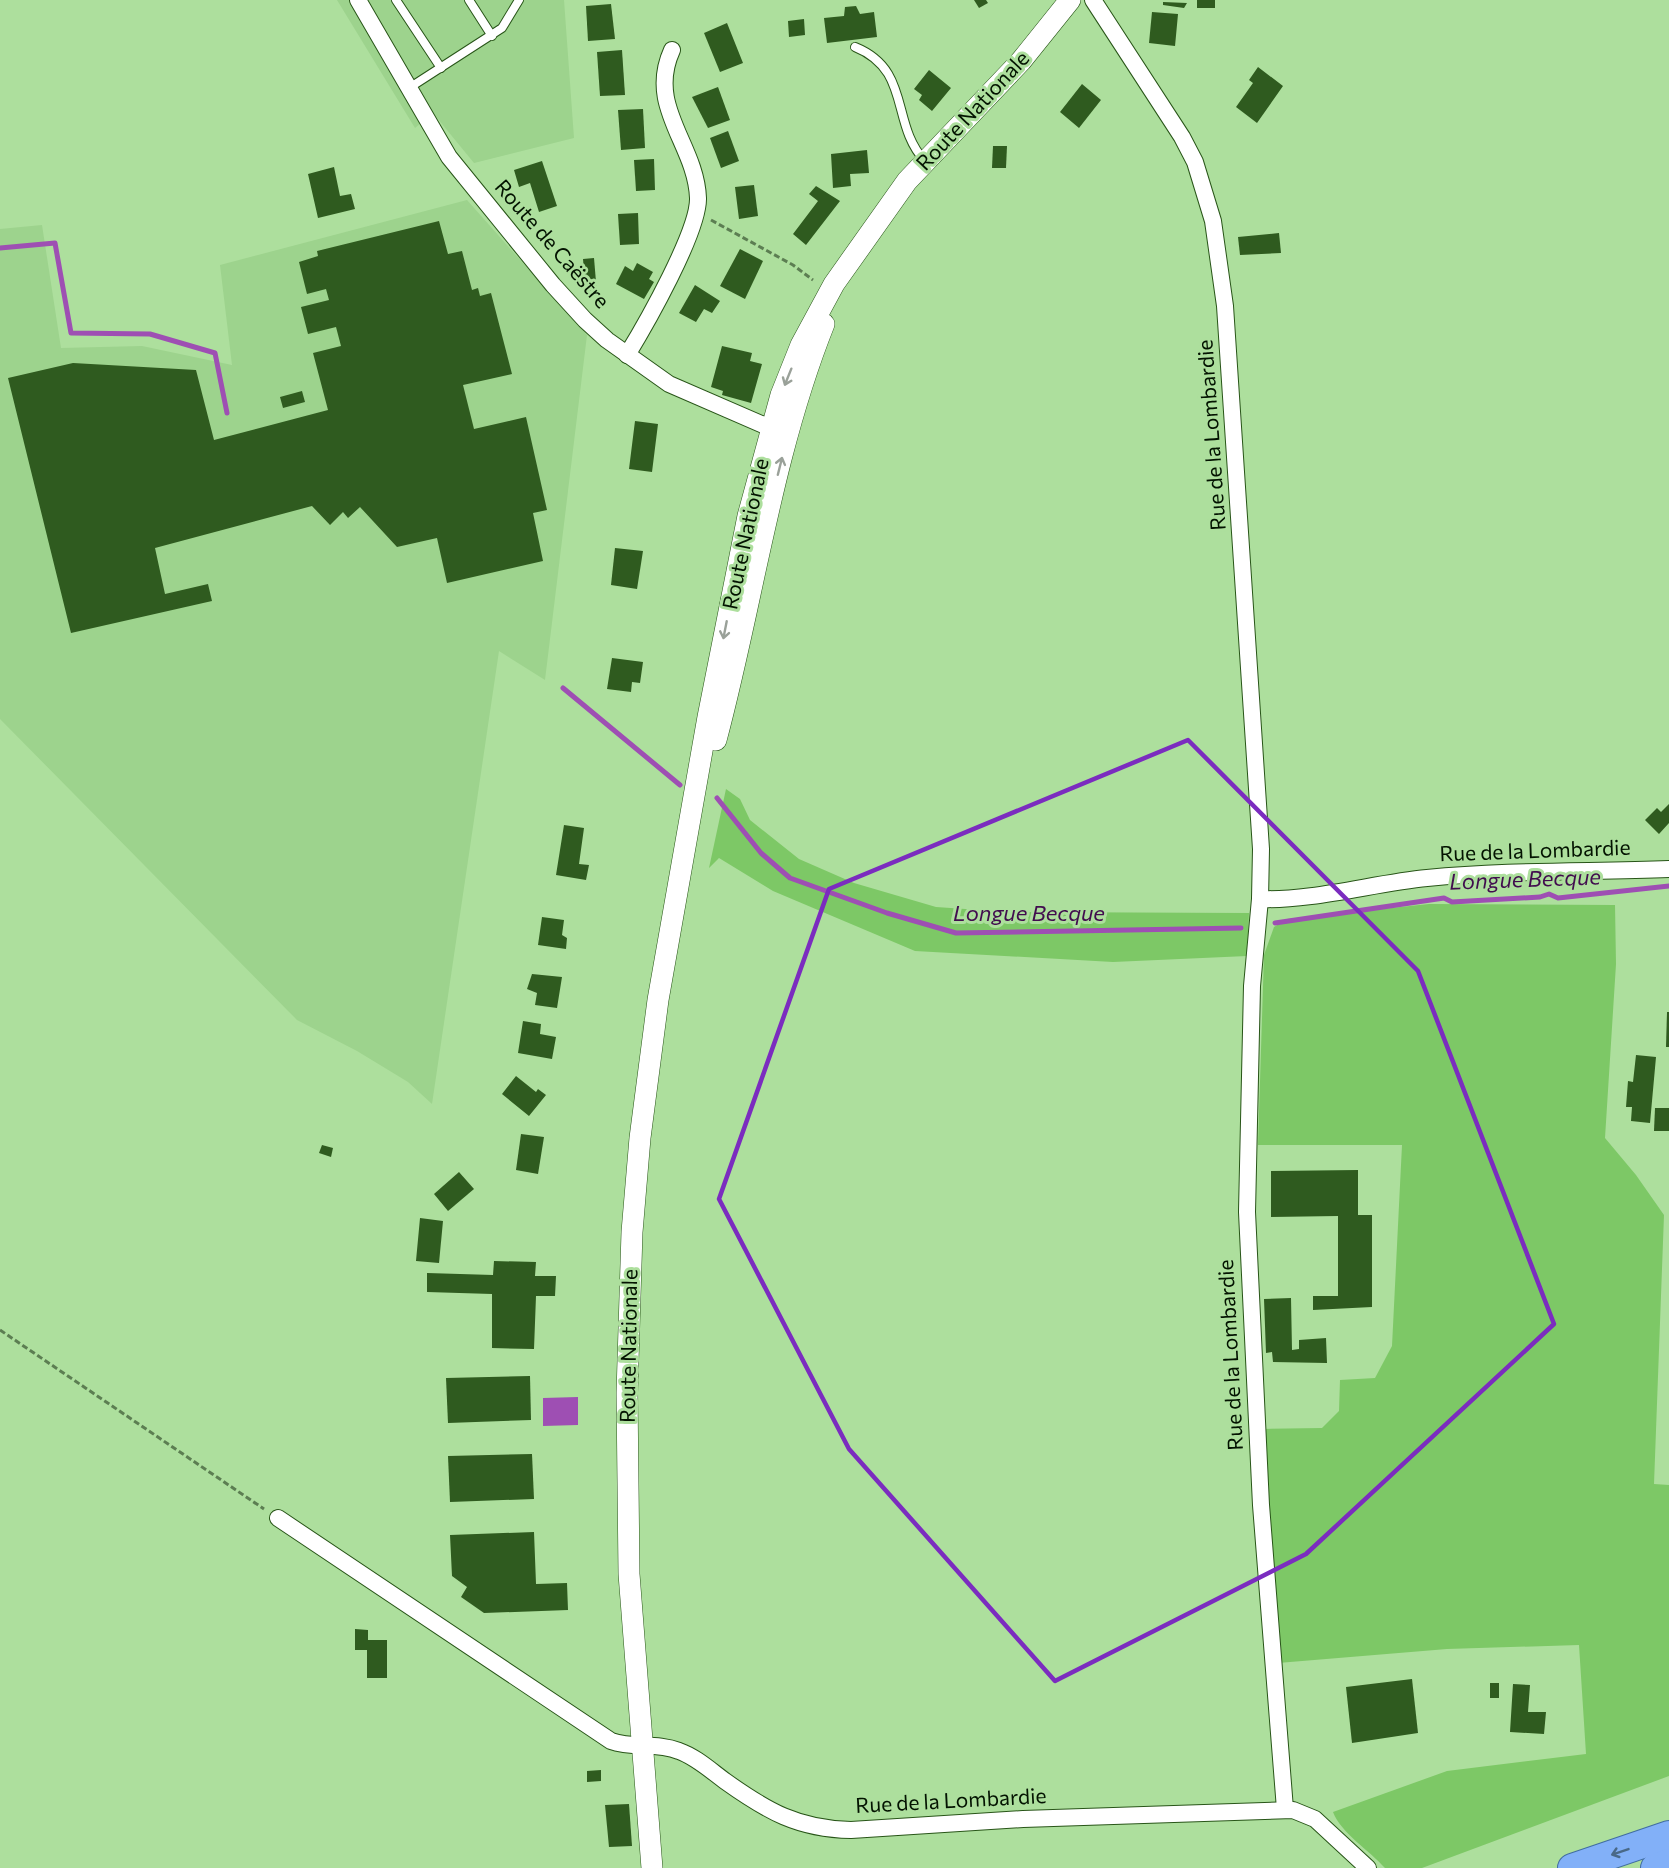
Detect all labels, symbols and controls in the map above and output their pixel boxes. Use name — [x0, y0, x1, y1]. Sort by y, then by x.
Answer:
street label: Route Nationale — [910, 45, 1034, 175]
street label: Route de Caëstre — [491, 174, 616, 312]
street label: Rue de la Lombardie — [1191, 339, 1230, 531]
one-way arrow — [782, 367, 793, 385]
street label: Route Nationale — [716, 456, 773, 612]
one-way arrow — [775, 457, 787, 476]
one-way arrow — [719, 620, 730, 639]
street label: Rue de la Lombardie — [1439, 834, 1631, 865]
water label: Longue Becque — [1449, 862, 1602, 895]
water label: Longue Becque — [953, 899, 1105, 926]
street label: Rue de la Lombardie — [1212, 1259, 1247, 1451]
street label: Route Nationale — [614, 1269, 641, 1423]
street label: Rue de la Lombardie — [855, 1782, 1047, 1817]
one-way arrow — [1611, 1847, 1630, 1858]

